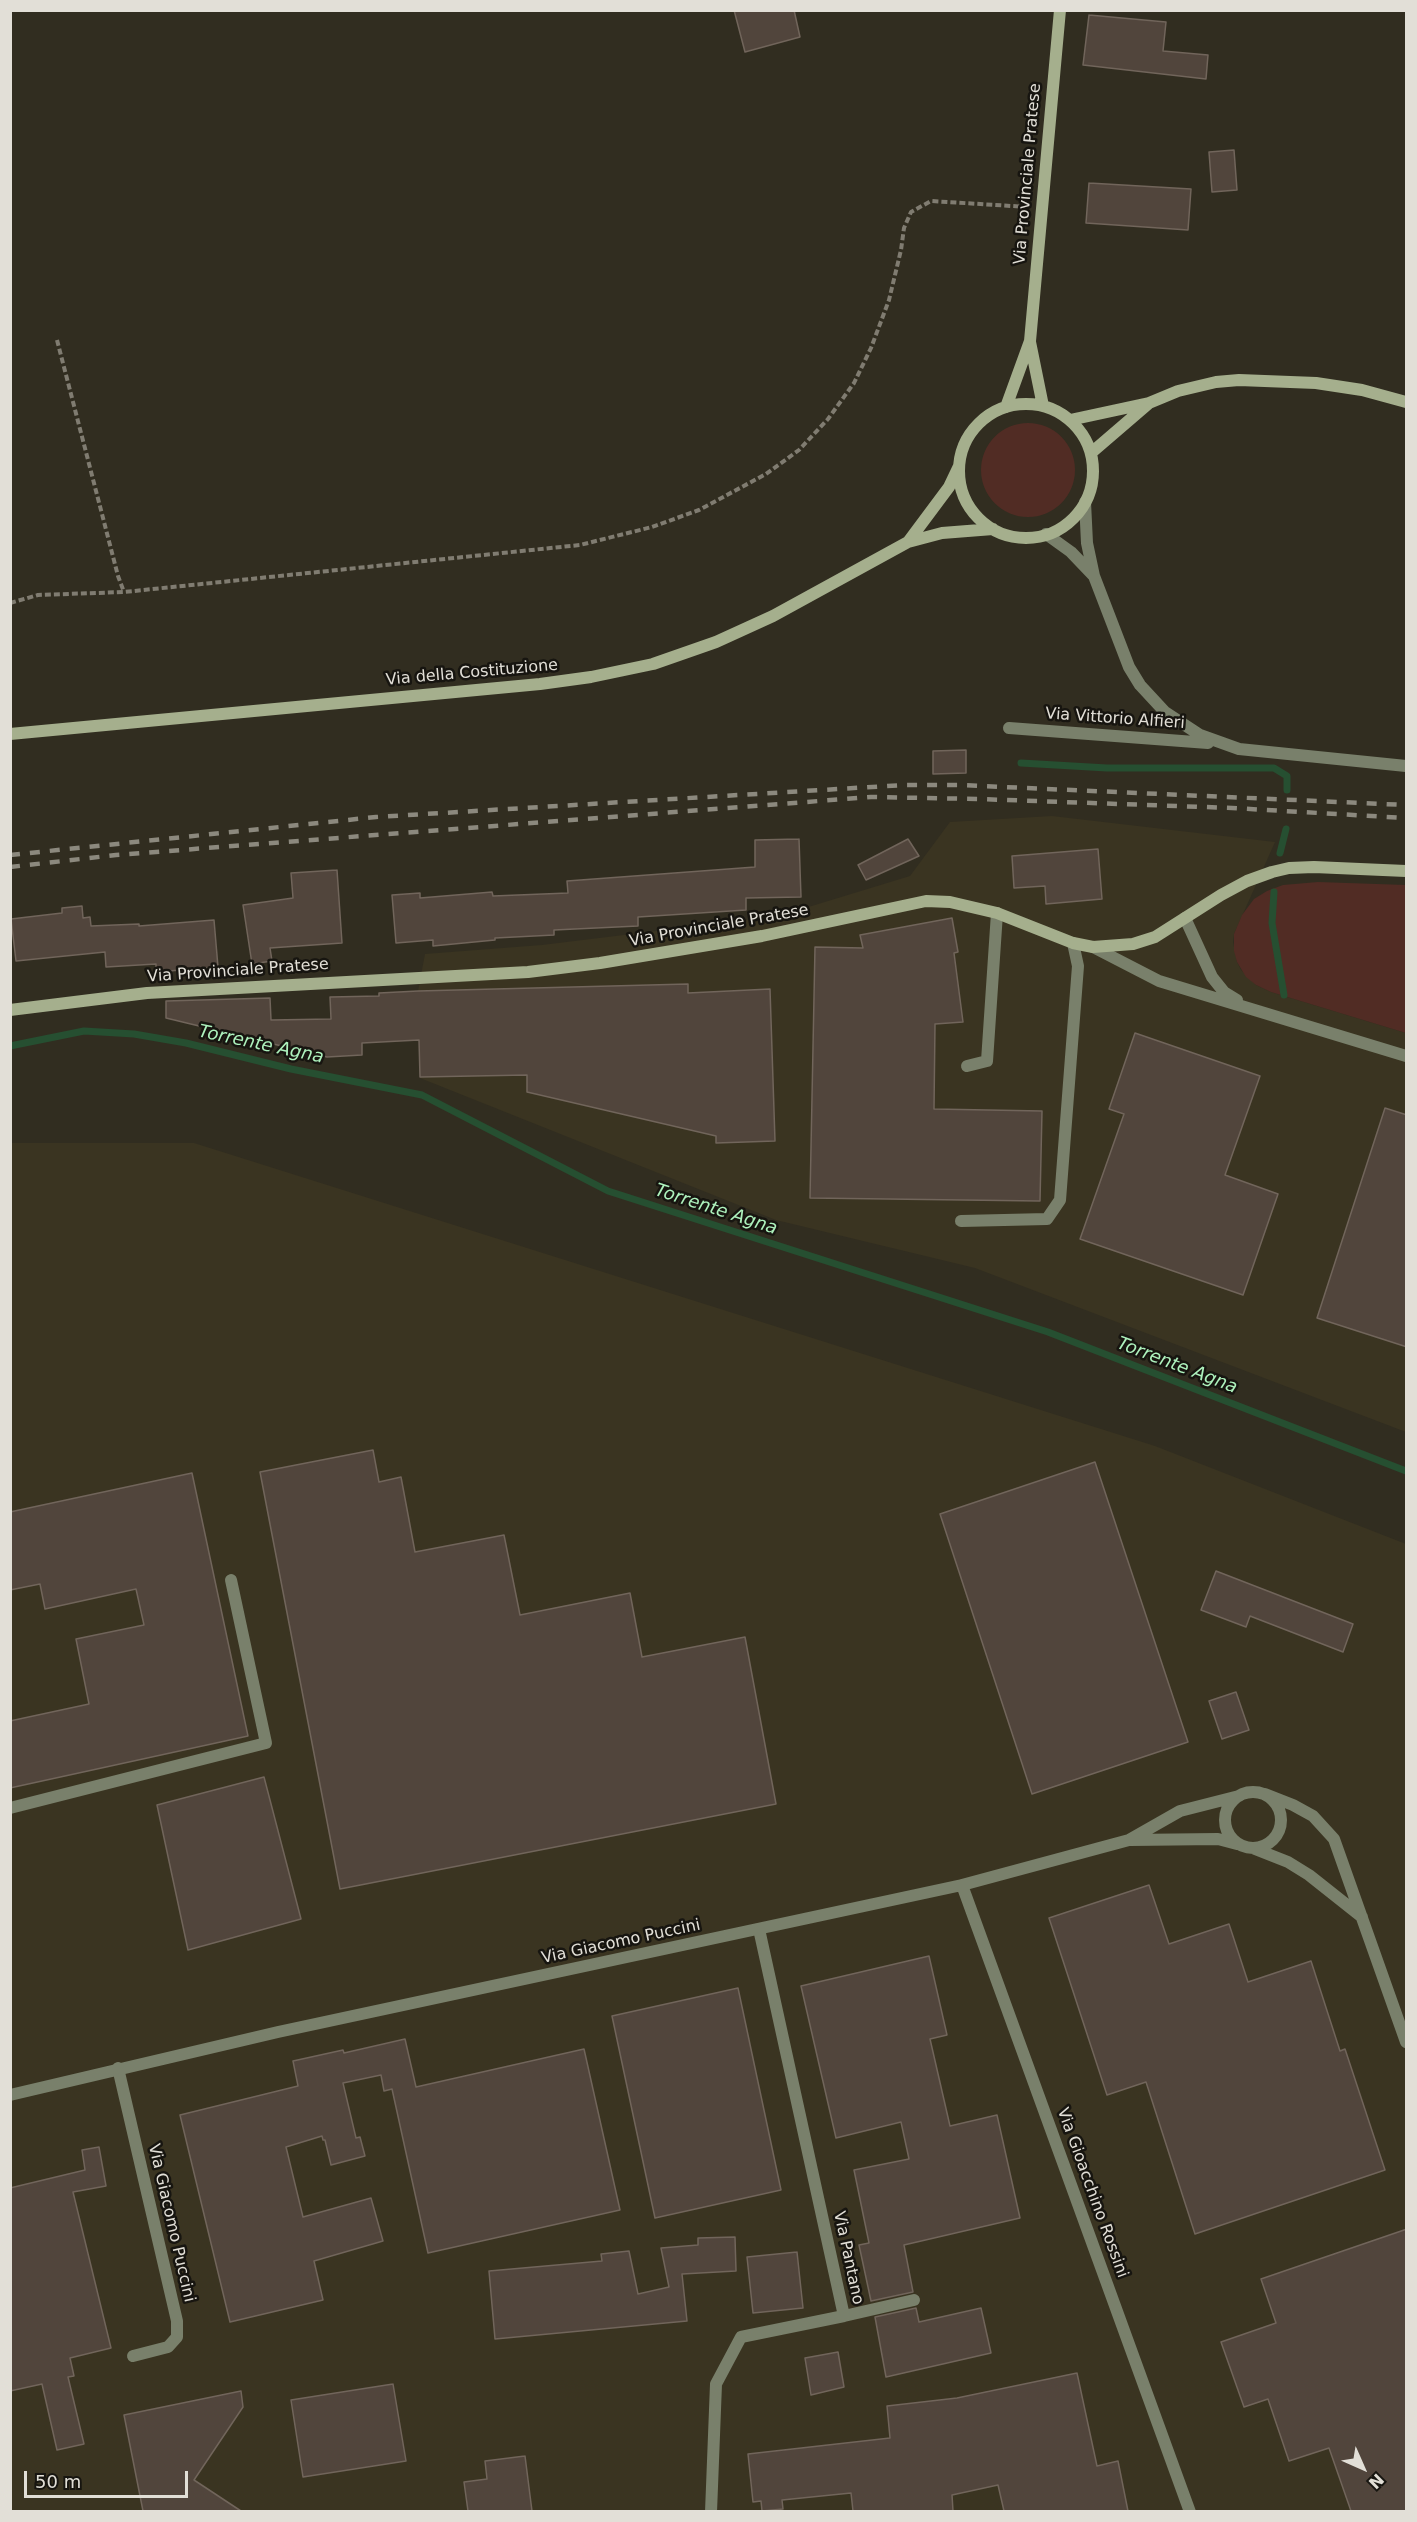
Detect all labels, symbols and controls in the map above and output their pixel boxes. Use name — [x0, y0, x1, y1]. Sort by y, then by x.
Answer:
street label: Via Provinciale Pratese — [1011, 83, 1045, 265]
street label: Via della Costituzione — [385, 656, 559, 690]
street label: Via Vittorio Alfieri — [1045, 705, 1185, 733]
street label: Via Provinciale Pratese — [628, 901, 810, 951]
street label: Via Provinciale Pratese — [147, 955, 329, 987]
water label: Torrente Agna — [197, 1021, 325, 1069]
water label: Torrente Agna — [652, 1180, 780, 1240]
water label: Torrente Agna — [1114, 1333, 1240, 1399]
street label: Via Giacomo Puccini — [540, 1916, 702, 1968]
street label: Via Gioacchino Rossini — [1052, 2105, 1132, 2281]
street label: Via Giacomo Puccini — [143, 2142, 199, 2304]
street label: Via Pantano — [829, 2210, 867, 2306]
north arrow — [1333, 2438, 1393, 2498]
scale bar — [27, 2459, 190, 2497]
text: N — [1365, 2470, 1388, 2493]
text: 50 m — [35, 2471, 81, 2492]

